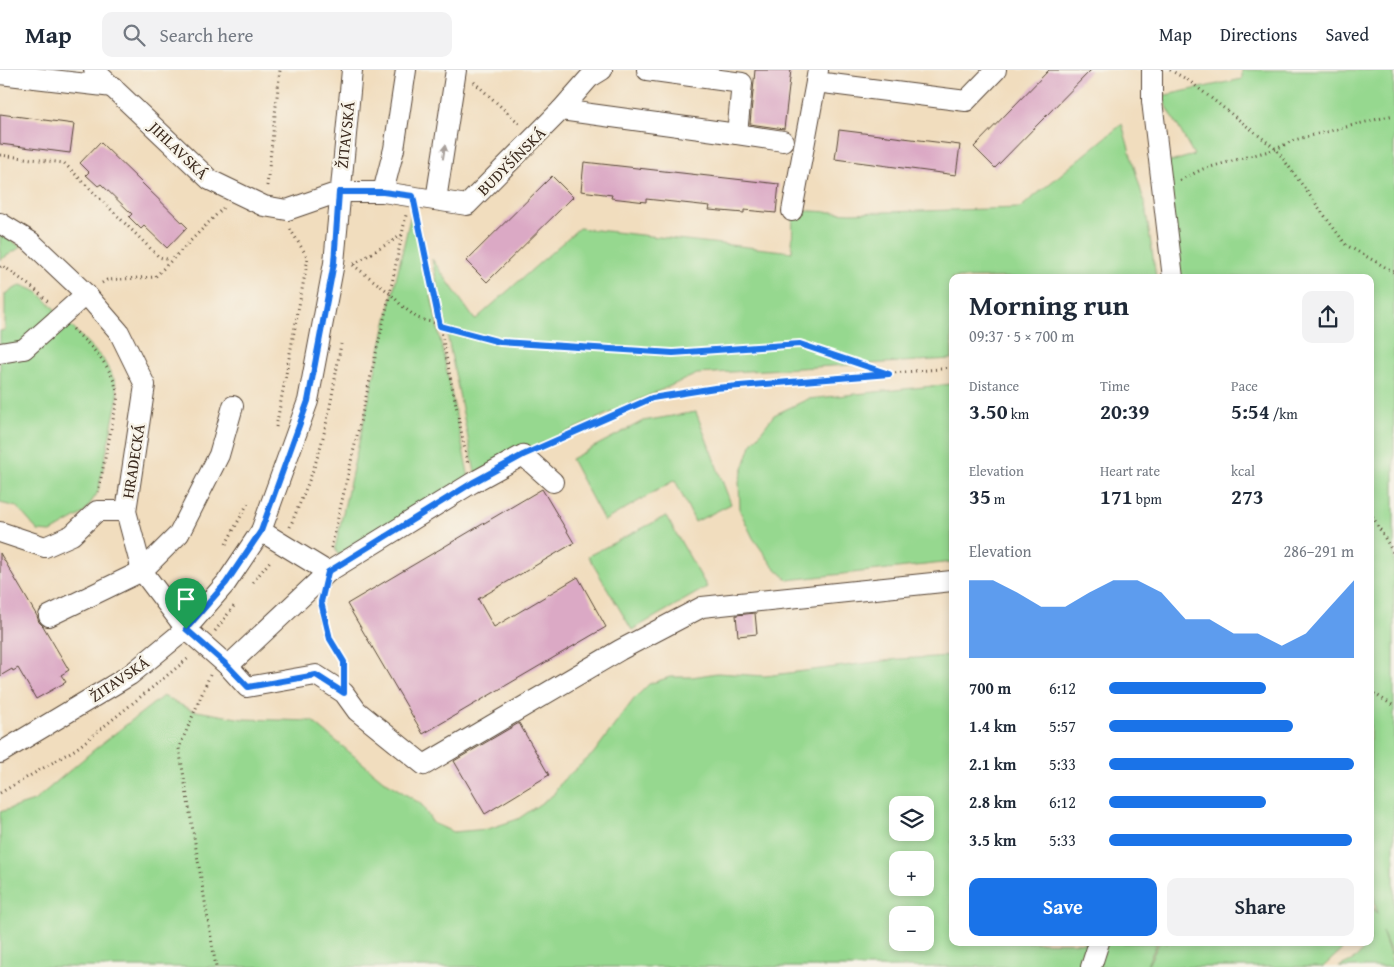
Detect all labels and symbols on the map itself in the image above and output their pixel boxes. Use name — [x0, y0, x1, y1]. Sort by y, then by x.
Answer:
street label: ŽITAVSKÁ — [330, 100, 360, 170]
street label: JIHLAVSKÁ — [143, 114, 214, 185]
street label: BUDYŠÍNSKÁ — [471, 121, 551, 201]
one-way arrow — [440, 143, 448, 159]
street label: HRADECKÁ — [115, 422, 151, 500]
pin — [165, 578, 207, 629]
street label: ŽITAVSKÁ — [84, 650, 154, 708]

